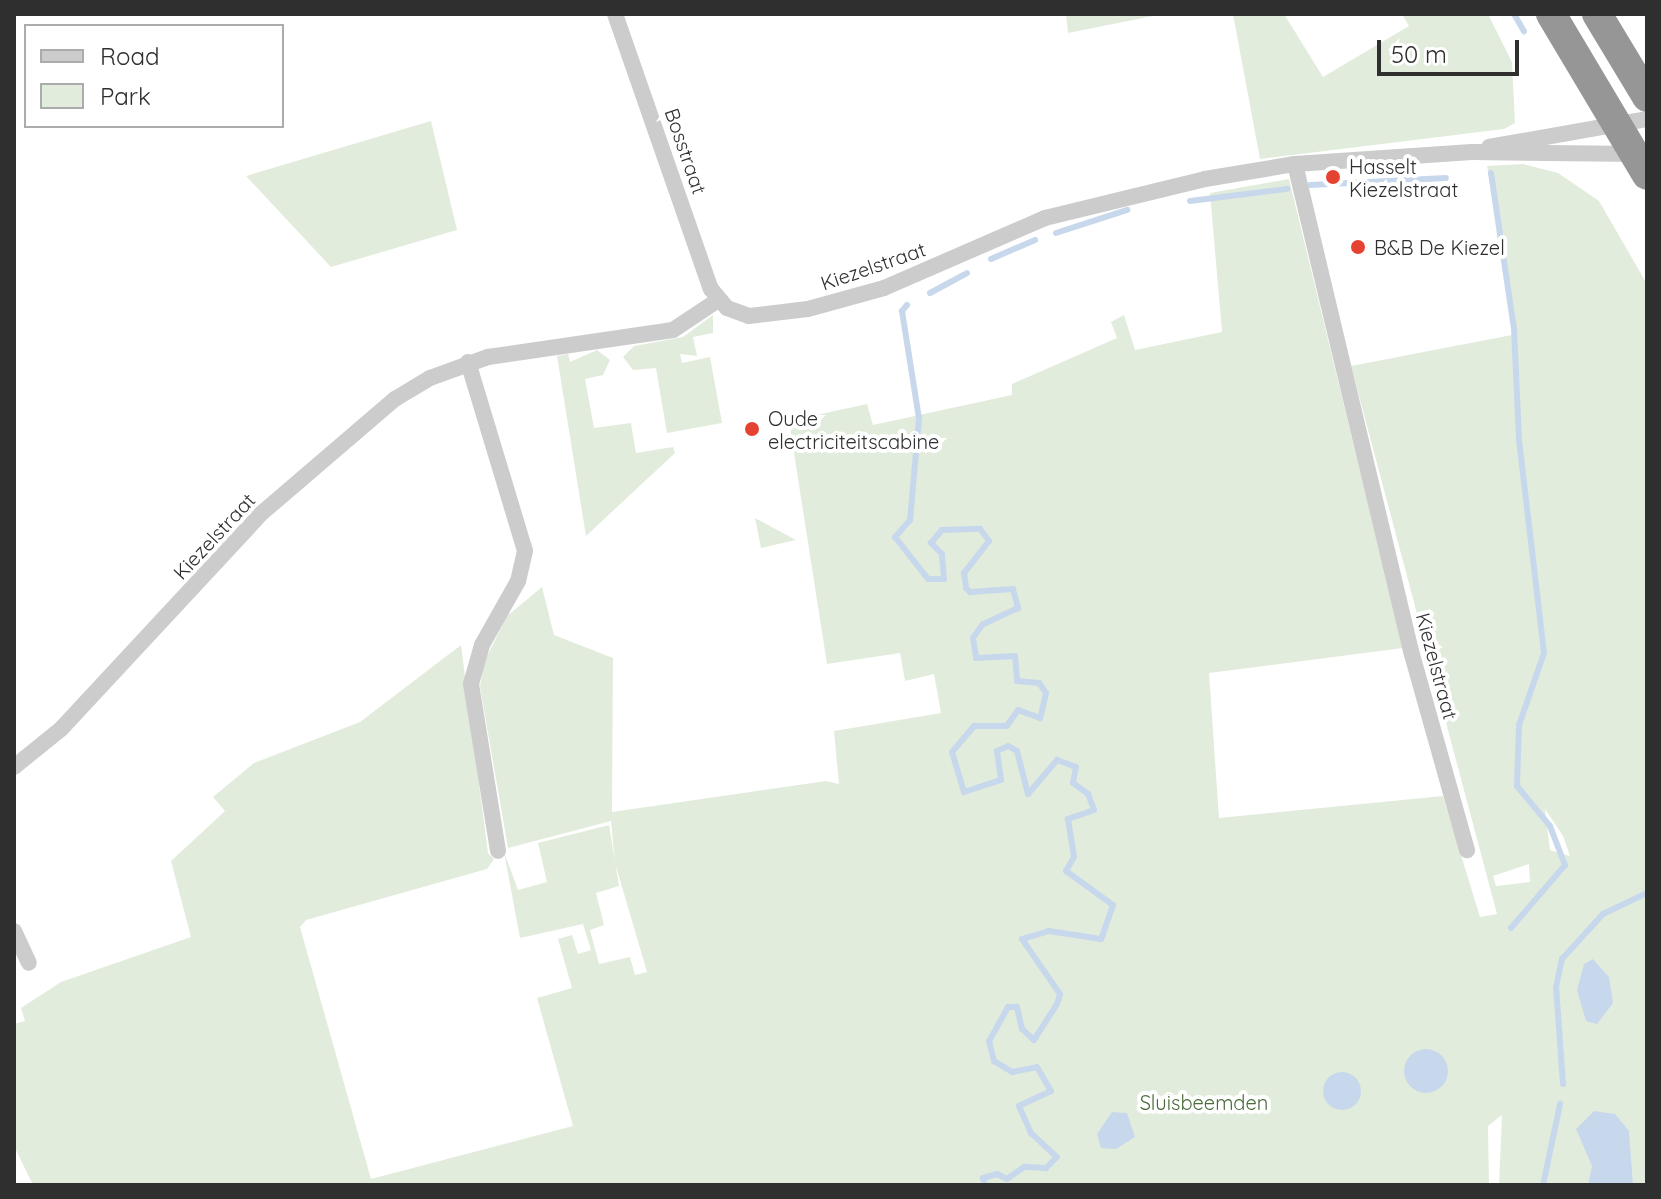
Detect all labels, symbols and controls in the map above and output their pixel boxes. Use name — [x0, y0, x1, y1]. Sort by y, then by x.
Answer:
legend — [24, 24, 284, 128]
scale bar — [1381, 24, 1523, 74]
text: 50 m — [1391, 39, 1447, 69]
text: Road — [100, 41, 160, 71]
text: Park — [100, 81, 151, 111]
street label: Bosstraat — [660, 105, 712, 197]
place label: Hasselt Kiezelstraat — [1349, 154, 1458, 201]
marker: Hasselt Kiezelstraat — [1324, 168, 1342, 186]
place label: B&B De Kiezel — [1374, 235, 1505, 259]
street label: Kiezelstraat — [817, 237, 929, 295]
marker: B&B De Kiezel — [1349, 238, 1367, 256]
place label: Oude electriciteitscabine — [768, 406, 939, 453]
marker: Oude electriciteitscabine — [743, 420, 761, 438]
street label: Kiezelstraat — [168, 488, 260, 584]
street label: Kiezelstraat — [1411, 610, 1463, 722]
park label: Sluisbeemden — [1140, 1090, 1268, 1114]

